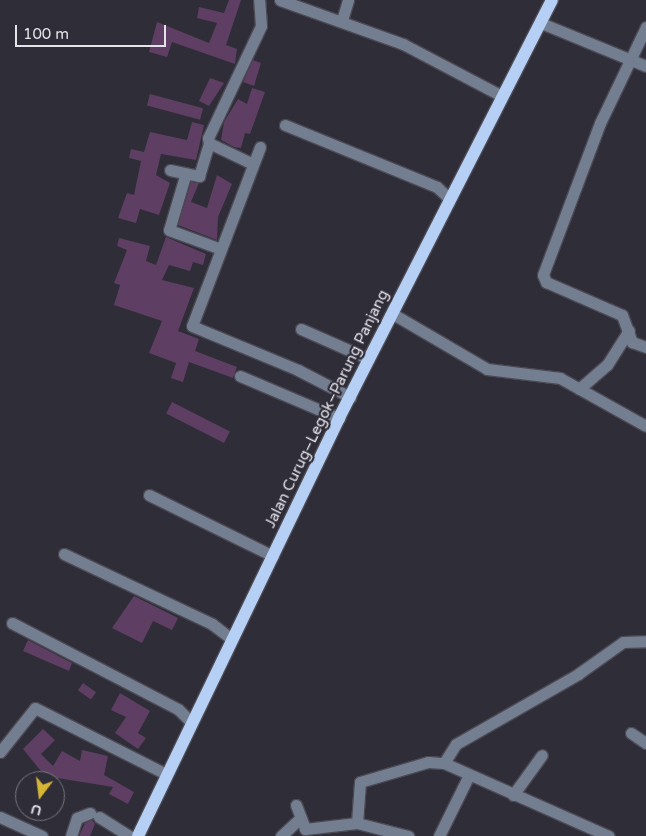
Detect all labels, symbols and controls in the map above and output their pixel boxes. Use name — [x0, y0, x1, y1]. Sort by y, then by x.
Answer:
scale bar — [18, 15, 169, 47]
text: 100 m — [23, 25, 69, 43]
street label: Jalan Curug–Legok–Parung Panjang — [261, 287, 393, 531]
north arrow — [15, 771, 65, 821]
text: U — [29, 800, 44, 820]

